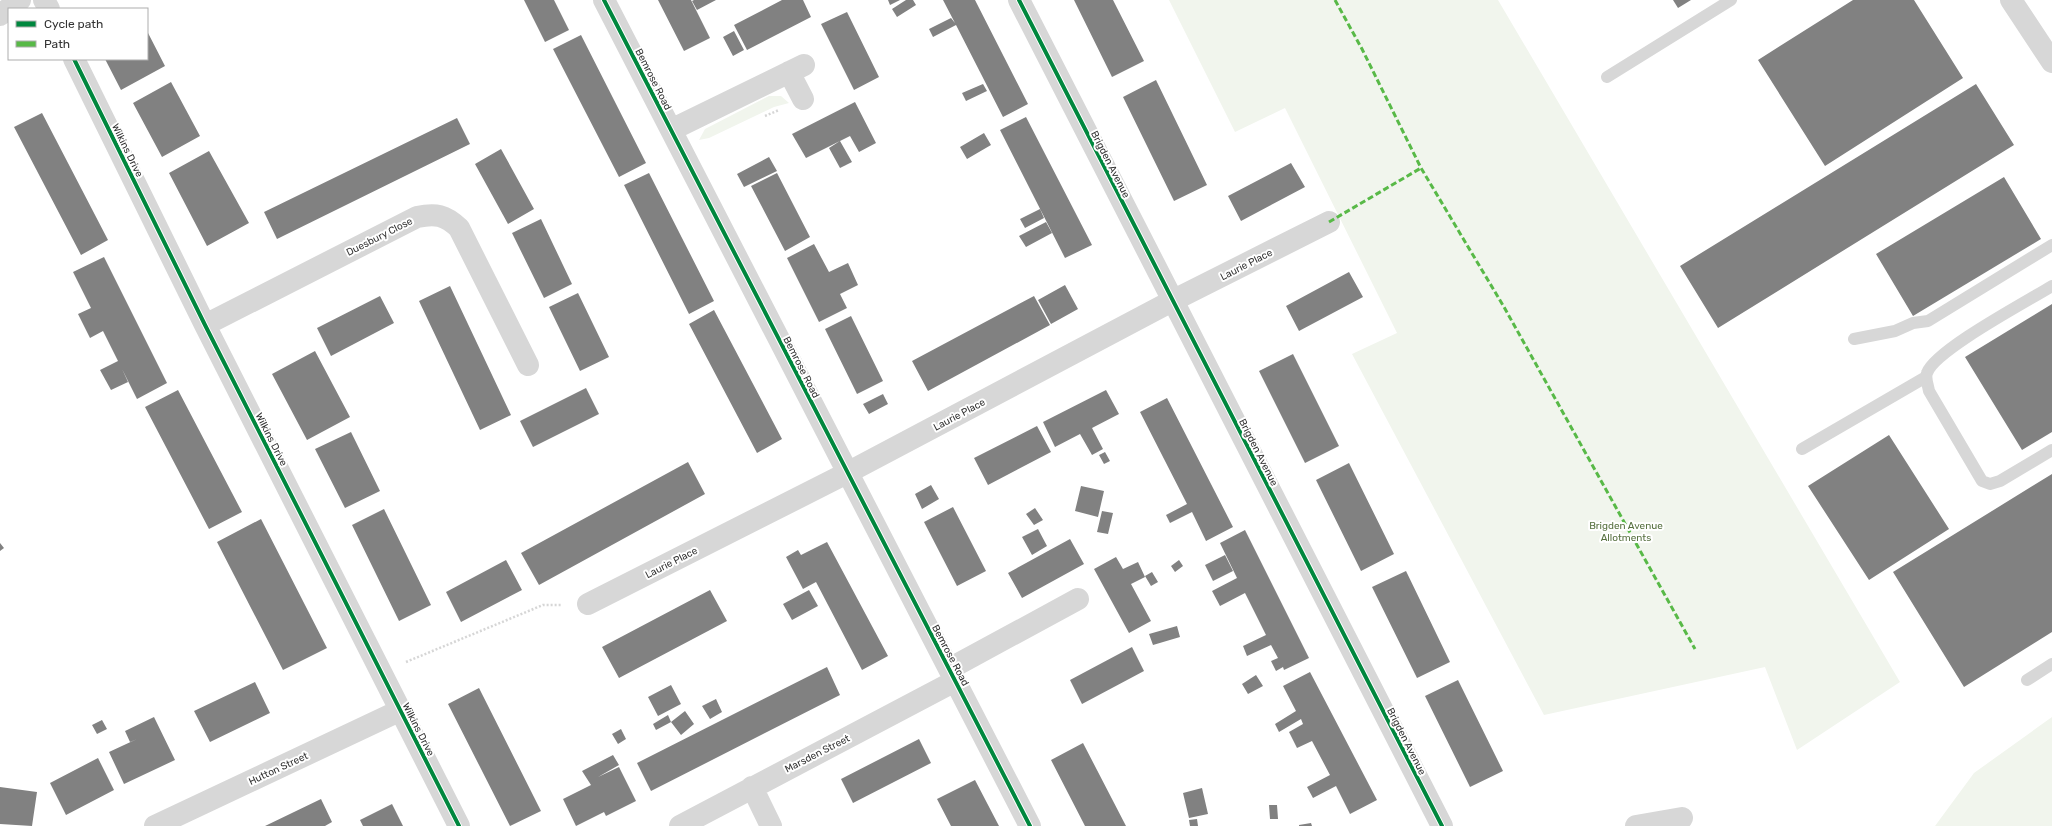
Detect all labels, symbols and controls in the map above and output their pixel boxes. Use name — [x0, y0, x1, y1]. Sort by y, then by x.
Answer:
legend — [8, 8, 148, 60]
text: Cycle path — [44, 17, 103, 31]
text: Path — [44, 37, 70, 51]
street label: Bemrose Road — [632, 47, 674, 112]
street label: Wilkins Drive — [109, 122, 145, 180]
street label: Brigden Avenue — [1088, 129, 1132, 200]
street label: Duesbury Close — [344, 215, 415, 259]
street label: Laurie Place — [1218, 246, 1275, 283]
street label: Bemrose Road — [780, 335, 822, 400]
street label: Laurie Place — [932, 396, 988, 434]
street label: Wilkins Drive — [253, 411, 290, 468]
street label: Brigden Avenue — [1236, 417, 1280, 488]
park label: Brigden Avenue Allotments — [1589, 520, 1663, 544]
street label: Laurie Place — [643, 544, 700, 581]
street label: Bemrose Road — [929, 623, 971, 688]
street label: Wilkins Drive — [400, 701, 437, 758]
street label: Brigden Avenue — [1384, 706, 1428, 777]
street label: Marsden Street — [783, 732, 852, 775]
street label: Hutton Street — [247, 750, 310, 788]

